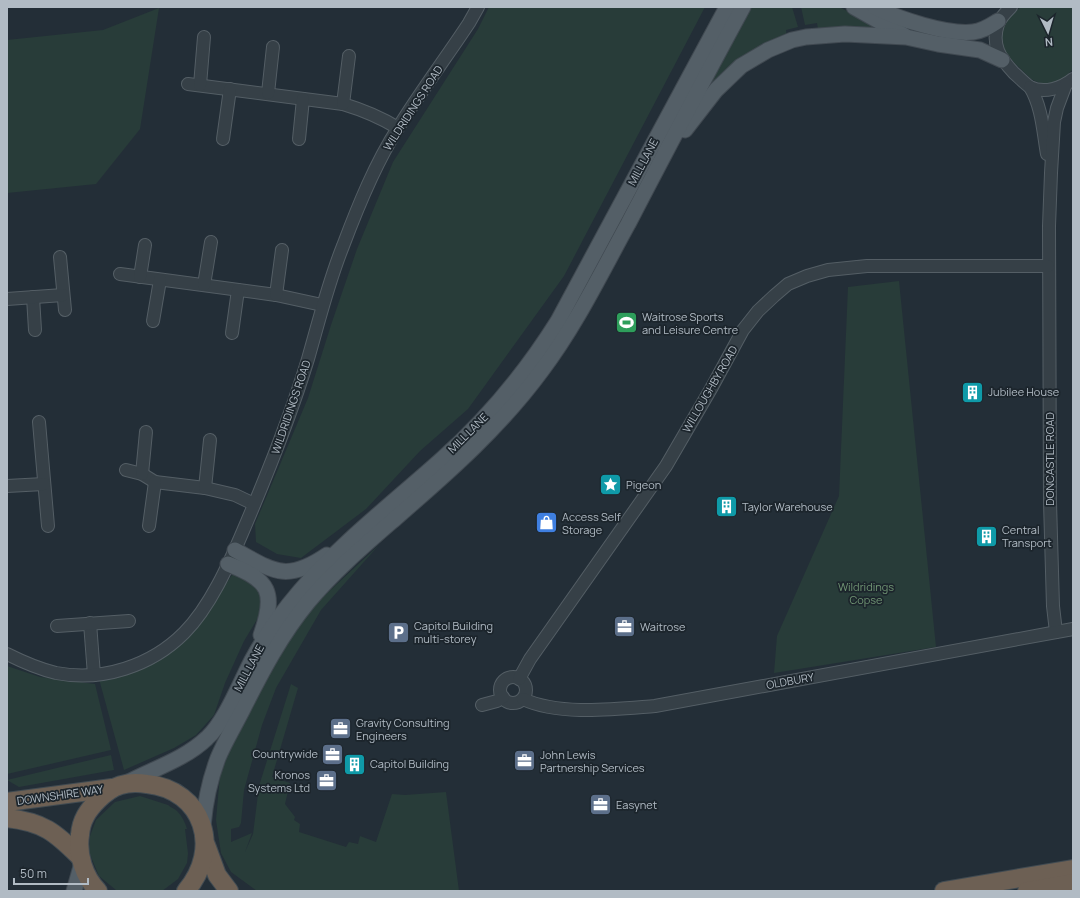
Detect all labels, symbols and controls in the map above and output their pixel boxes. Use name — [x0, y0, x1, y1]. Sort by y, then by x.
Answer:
north arrow — [1028, 12, 1068, 52]
text: N — [1044, 35, 1054, 50]
street label: WILDRIDINGS ROAD — [379, 62, 446, 153]
street label: MILL LANE — [624, 136, 661, 188]
place label: Waitrose Sports and Leisure Centre — [642, 309, 739, 337]
sports icon: Waitrose Sports and Leisure Centre — [614, 310, 640, 336]
street label: WILLOUGHBY ROAD — [679, 342, 741, 435]
street label: WILDRIDINGS ROAD — [267, 358, 314, 456]
building icon: Jubilee House — [959, 379, 985, 405]
place label: Jubilee House — [988, 384, 1060, 399]
street label: MILL LANE — [444, 409, 491, 456]
street label: DONCASTLE ROAD — [1042, 412, 1057, 506]
place icon: Pigeon — [598, 472, 624, 498]
place label: Pigeon — [626, 477, 661, 492]
building icon: Taylor Warehouse — [713, 494, 739, 520]
place label: Taylor Warehouse — [742, 499, 833, 514]
place label: Access Self Storage — [562, 509, 621, 537]
shop icon: Access Self Storage — [533, 510, 559, 536]
place label: Central Transport — [1002, 522, 1052, 550]
building icon: Central Transport — [973, 523, 999, 549]
park label: Wildridings Copse — [838, 579, 894, 607]
office icon: Waitrose — [612, 614, 638, 640]
place label: Capitol Building multi-storey — [414, 618, 493, 646]
parking icon: Capitol Building multi-storey — [385, 619, 411, 645]
place label: Waitrose — [640, 619, 686, 634]
street label: MILL LANE — [230, 642, 267, 694]
street label: OLDBURY — [765, 669, 816, 692]
place label: Gravity Consulting Engineers — [356, 715, 450, 743]
office icon: Gravity Consulting Engineers — [327, 716, 353, 742]
office icon: Countrywide — [320, 741, 346, 767]
place label: Countrywide — [252, 746, 319, 761]
place label: John Lewis Partnership Services — [540, 747, 645, 775]
office icon: John Lewis Partnership Services — [511, 748, 537, 774]
building icon: Capitol Building — [341, 751, 367, 777]
place label: Capitol Building — [370, 756, 449, 771]
place label: Kronos Systems Ltd — [248, 767, 310, 795]
office icon: Kronos Systems Ltd — [313, 768, 339, 794]
street label: DOWNSHIRE WAY — [16, 781, 105, 808]
office icon: Easynet — [588, 792, 614, 818]
place label: Easynet — [616, 797, 657, 812]
scale bar — [14, 860, 88, 886]
text: 50 m — [20, 865, 47, 882]

